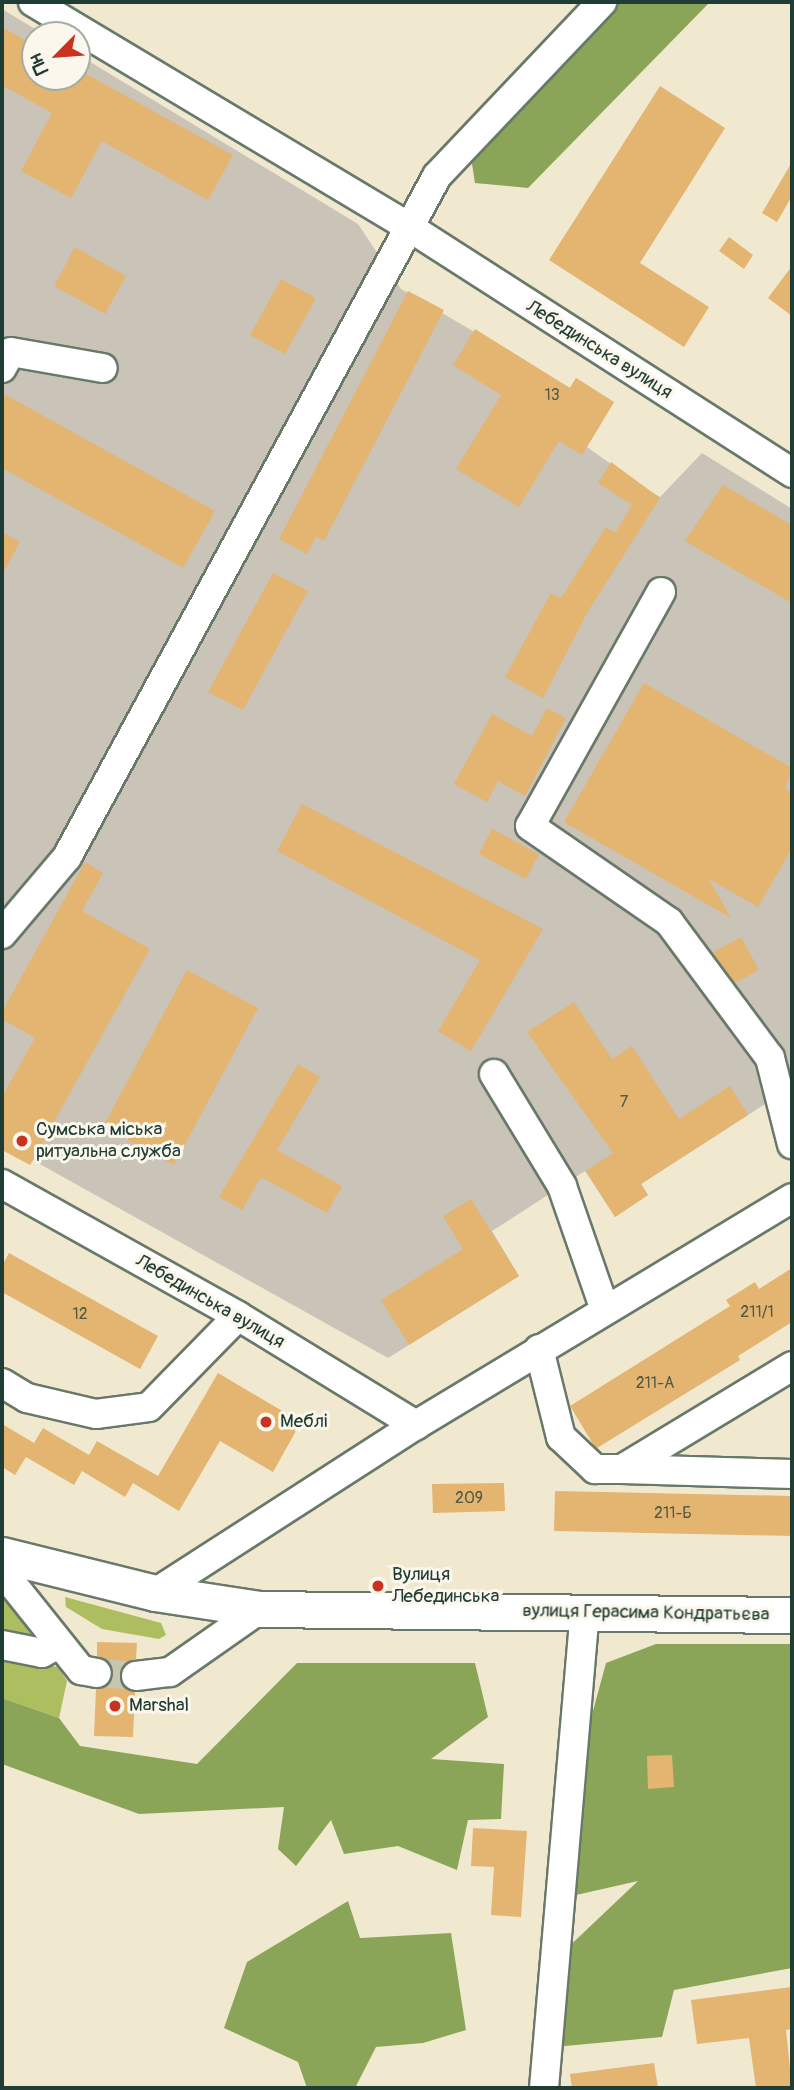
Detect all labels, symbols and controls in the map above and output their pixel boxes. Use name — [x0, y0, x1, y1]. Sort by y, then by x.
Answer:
north arrow — [21, 21, 91, 91]
text: Пн — [23, 49, 54, 79]
street label: Лебединська вулиця — [522, 296, 676, 404]
house number: 13 — [544, 385, 560, 405]
house number: 7 — [620, 1092, 628, 1112]
place label: Сумська міська ритуальна служба — [36, 1119, 181, 1163]
marker: Сумська міська ритуальна служба — [14, 1133, 30, 1149]
street label: Лебединська вулиця — [131, 1250, 289, 1354]
house number: 211/1 — [740, 1302, 774, 1322]
house number: 12 — [72, 1304, 88, 1324]
house number: 211-А — [636, 1373, 674, 1393]
place label: Меблі — [280, 1411, 327, 1433]
marker: Меблі — [258, 1414, 274, 1430]
house number: 209 — [455, 1488, 483, 1508]
house number: 211-Б — [654, 1503, 692, 1523]
place label: Вулиця Лебединська — [392, 1564, 499, 1608]
marker: Вулиця Лебединська — [370, 1578, 386, 1594]
street label: вулиця Герасима Кондратьєва — [522, 1599, 770, 1627]
place label: Marshal — [129, 1695, 189, 1717]
marker: Marshal — [107, 1698, 123, 1714]

